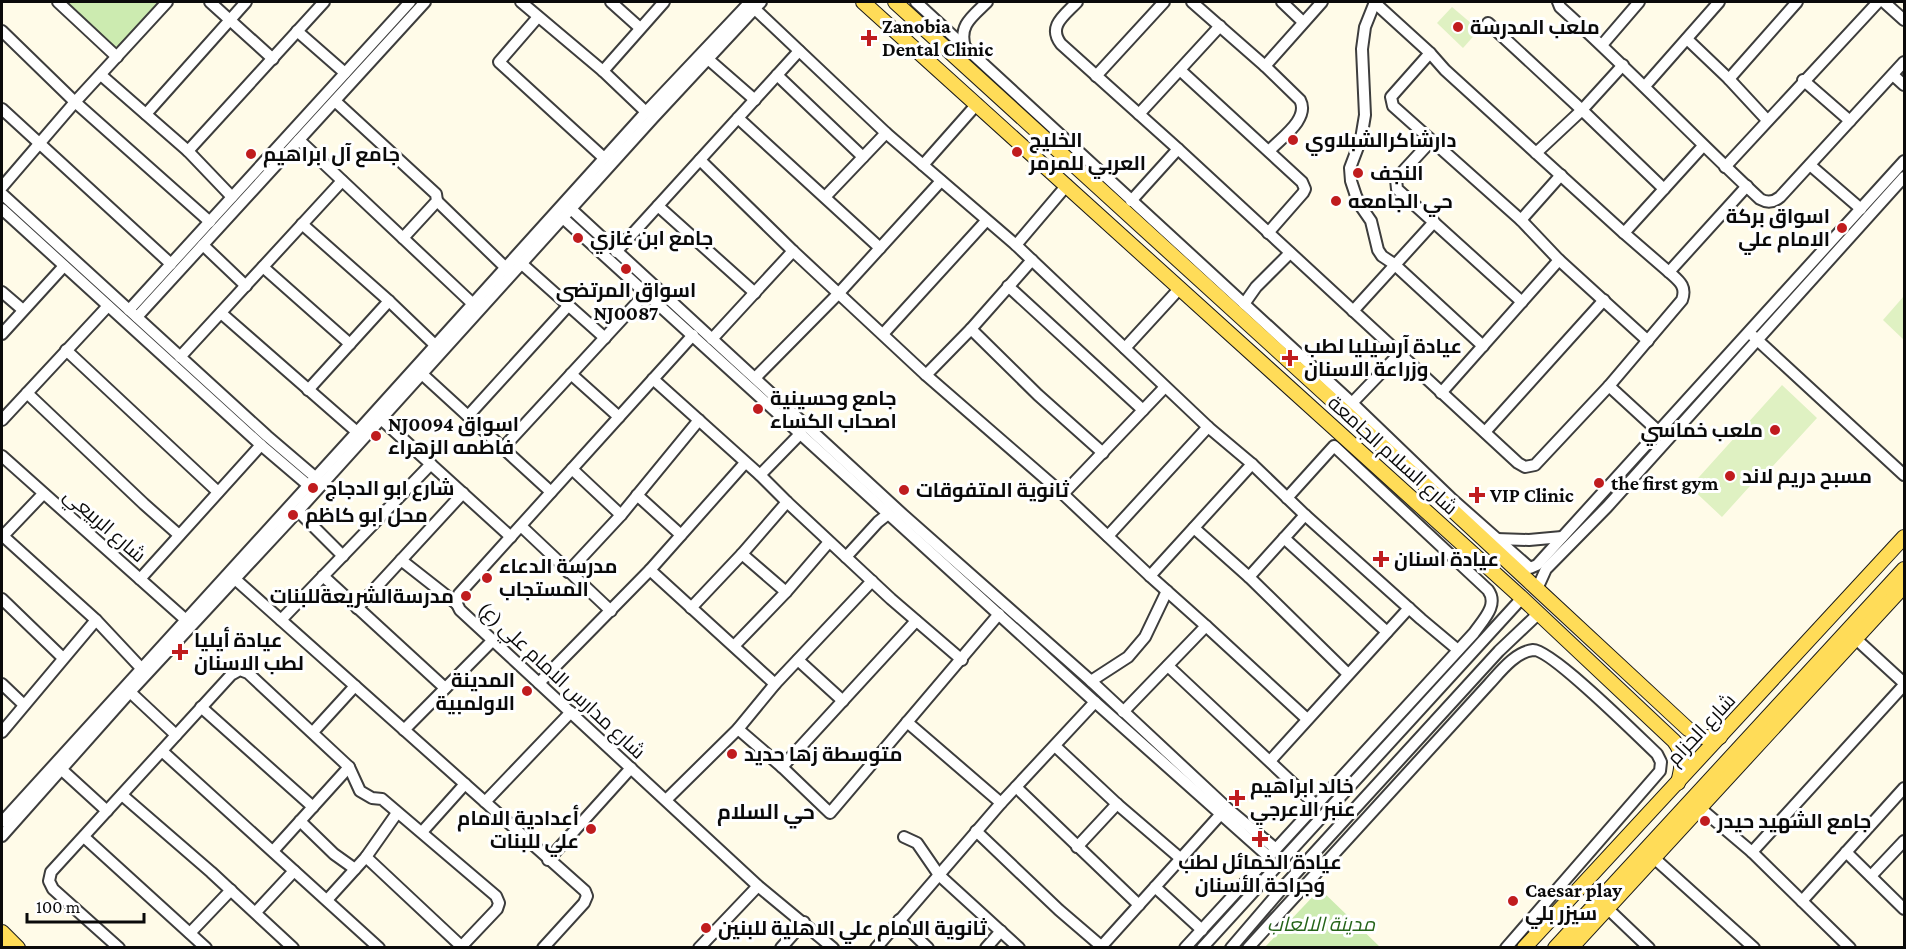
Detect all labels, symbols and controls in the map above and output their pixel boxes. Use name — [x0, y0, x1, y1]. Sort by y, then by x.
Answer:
place label: Zanobia Dental Clinic — [882, 15, 993, 60]
place label: ملعب المدرسة — [1470, 16, 1600, 39]
marker: ملعب المدرسة — [1451, 20, 1465, 34]
marker: Zanobia Dental Clinic — [860, 29, 878, 47]
place label: الخليج العربي للمرمر — [1028, 129, 1146, 179]
place label: دارشاكرالشبلاوي — [1305, 129, 1457, 156]
marker: دارشاكرالشبلاوي — [1286, 133, 1300, 147]
place label: جامع آل ابراهيم — [263, 143, 400, 168]
marker: الخليج العربي للمرمر — [1010, 145, 1024, 159]
marker: جامع آل ابراهيم — [244, 147, 258, 161]
place label: النجف — [1370, 162, 1423, 185]
marker: النجف — [1351, 166, 1365, 180]
place label: حي الجامعه — [1348, 190, 1453, 217]
marker: حي الجامعه — [1329, 194, 1343, 208]
place label: اسواق بركة الامام علي — [1726, 205, 1830, 255]
marker: اسواق بركة الامام علي — [1835, 221, 1849, 235]
place label: جامع ابن غازي — [590, 227, 713, 254]
marker: جامع ابن غازي — [571, 231, 585, 245]
marker: اسواق المرتضى NJ0087 — [619, 262, 633, 276]
place label: اسواق المرتضى NJ0087 — [556, 279, 696, 324]
place label: عيادة آرسيليا لطب وزراعة الاسنان — [1304, 335, 1462, 381]
marker: عيادة آرسيليا لطب وزراعة الاسنان — [1281, 349, 1299, 367]
place label: جامع وحسينية اصحاب الكساء — [770, 387, 897, 433]
street label: شارع السلام الجامعة — [1322, 391, 1462, 521]
marker: جامع وحسينية اصحاب الكساء — [751, 402, 765, 416]
place label: NJ0094 اسواق فاطمه الزهراء — [388, 413, 519, 459]
place label: ملعب خماسي — [1641, 419, 1763, 446]
marker: ملعب خماسي — [1768, 423, 1782, 437]
marker: NJ0094 اسواق فاطمه الزهراء — [369, 429, 383, 443]
place label: مسبح دريم لاند — [1742, 465, 1872, 490]
marker: مسبح دريم لاند — [1723, 469, 1737, 483]
place label: the first gym — [1611, 472, 1718, 494]
marker: the first gym — [1592, 476, 1606, 490]
place label: شارع ابو الدجاج — [325, 477, 455, 502]
place label: ثانوية المتفوقات — [916, 479, 1070, 502]
marker: شارع ابو الدجاج — [306, 481, 320, 495]
marker: ثانوية المتفوقات — [897, 483, 911, 497]
street label: شارع الربيعي — [56, 484, 150, 570]
place label: VIP Clinic — [1489, 484, 1574, 506]
marker: VIP Clinic — [1468, 486, 1486, 504]
place label: محل ابو كاظم — [305, 504, 428, 529]
marker: محل ابو كاظم — [286, 508, 300, 522]
place label: عيادة اسنان — [1394, 548, 1499, 571]
marker: عيادة اسنان — [1372, 550, 1390, 568]
place label: مدرسة الدعاء المستجاب — [499, 555, 618, 601]
marker: مدرسة الدعاء المستجاب — [480, 571, 494, 585]
place label: مدرسةالشريعةللبنات — [270, 585, 454, 608]
marker: مدرسةالشريعةللبنات — [459, 589, 473, 603]
street label: شارع مدارس الامام علي (ع) — [471, 597, 650, 767]
place label: عيادة أيليا لطب الاسنان — [194, 626, 304, 675]
marker: عيادة أيليا لطب الاسنان — [171, 643, 189, 661]
place label: المدينة الاولمبية — [435, 669, 515, 715]
marker: المدينة الاولمبية — [520, 684, 534, 698]
street label: شارع الحزام — [1662, 689, 1742, 771]
place label: متوسطة زها حديد — [744, 743, 902, 766]
marker: متوسطة زها حديد — [725, 747, 739, 761]
place label: خالد ابراهيم عنبر الاعرجي — [1250, 775, 1356, 825]
marker: خالد ابراهيم عنبر الاعرجي — [1228, 789, 1246, 807]
district label: حي السلام — [717, 800, 815, 829]
place label: أعدادية الامام علي للبنات — [457, 804, 579, 857]
place label: جامع الشهيد حيدر — [1716, 810, 1871, 835]
marker: جامع الشهيد حيدر — [1698, 814, 1712, 828]
marker: أعدادية الامام علي للبنات — [584, 822, 598, 836]
marker: عيادة الخمائل لطب وجراحة الأسنان — [1251, 830, 1269, 848]
place label: عيادة الخمائل لطب وجراحة الأسنان — [1178, 851, 1342, 897]
place label: Caesar play سيزر بلي — [1525, 879, 1622, 929]
scale bar — [27, 886, 144, 924]
marker: Caesar play سيزر بلي — [1506, 894, 1520, 908]
text: 100 m — [36, 897, 81, 917]
park label: مدينة الالعاب — [1267, 913, 1376, 935]
place label: ثانوية الامام علي الاهلية للبنين — [718, 917, 987, 944]
marker: ثانوية الامام علي الاهلية للبنين — [699, 921, 713, 935]

